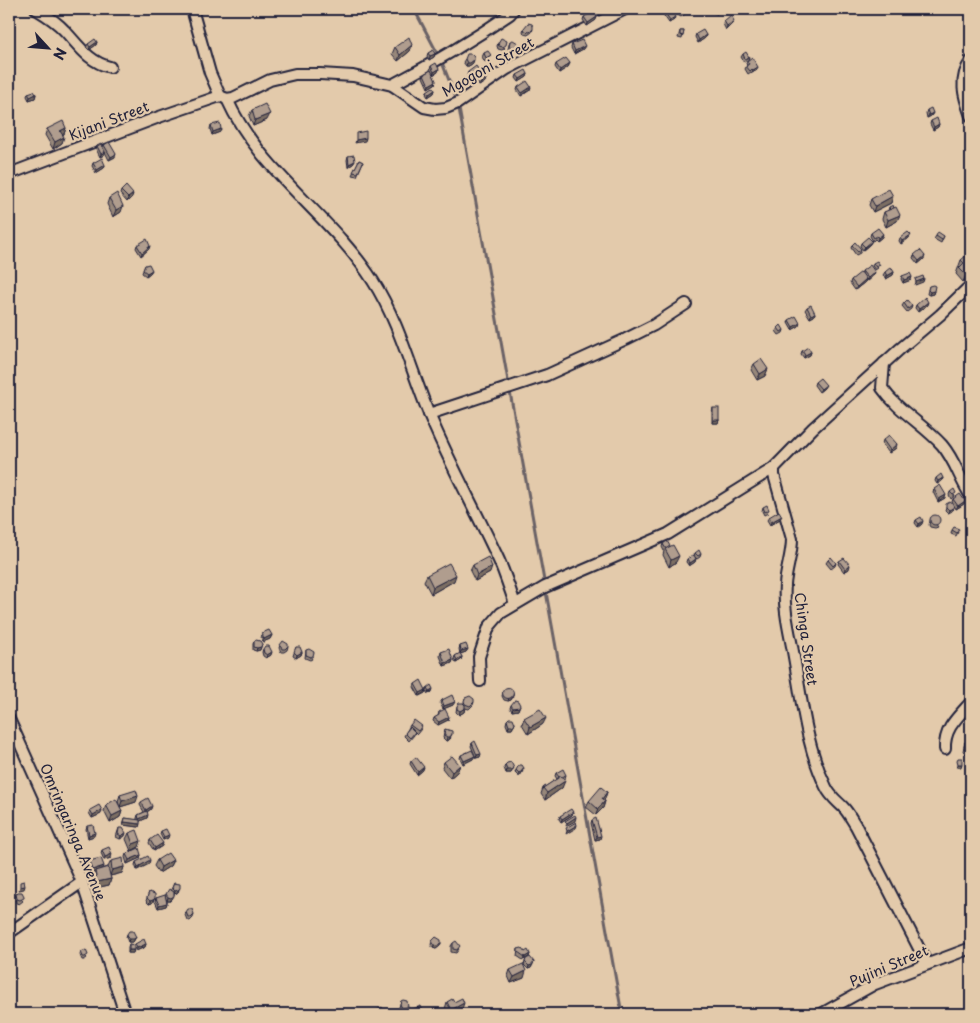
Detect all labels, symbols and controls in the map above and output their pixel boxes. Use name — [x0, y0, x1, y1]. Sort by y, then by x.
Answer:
north arrow — [22, 22, 72, 72]
street label: Mgogoni Street — [438, 31, 538, 102]
text: N — [48, 44, 72, 64]
street label: Kijani Street — [66, 96, 152, 145]
street label: Chinga Street — [790, 591, 823, 687]
street label: Omringaringa Avenue — [35, 760, 112, 904]
street label: Pujini Street — [846, 939, 932, 992]

